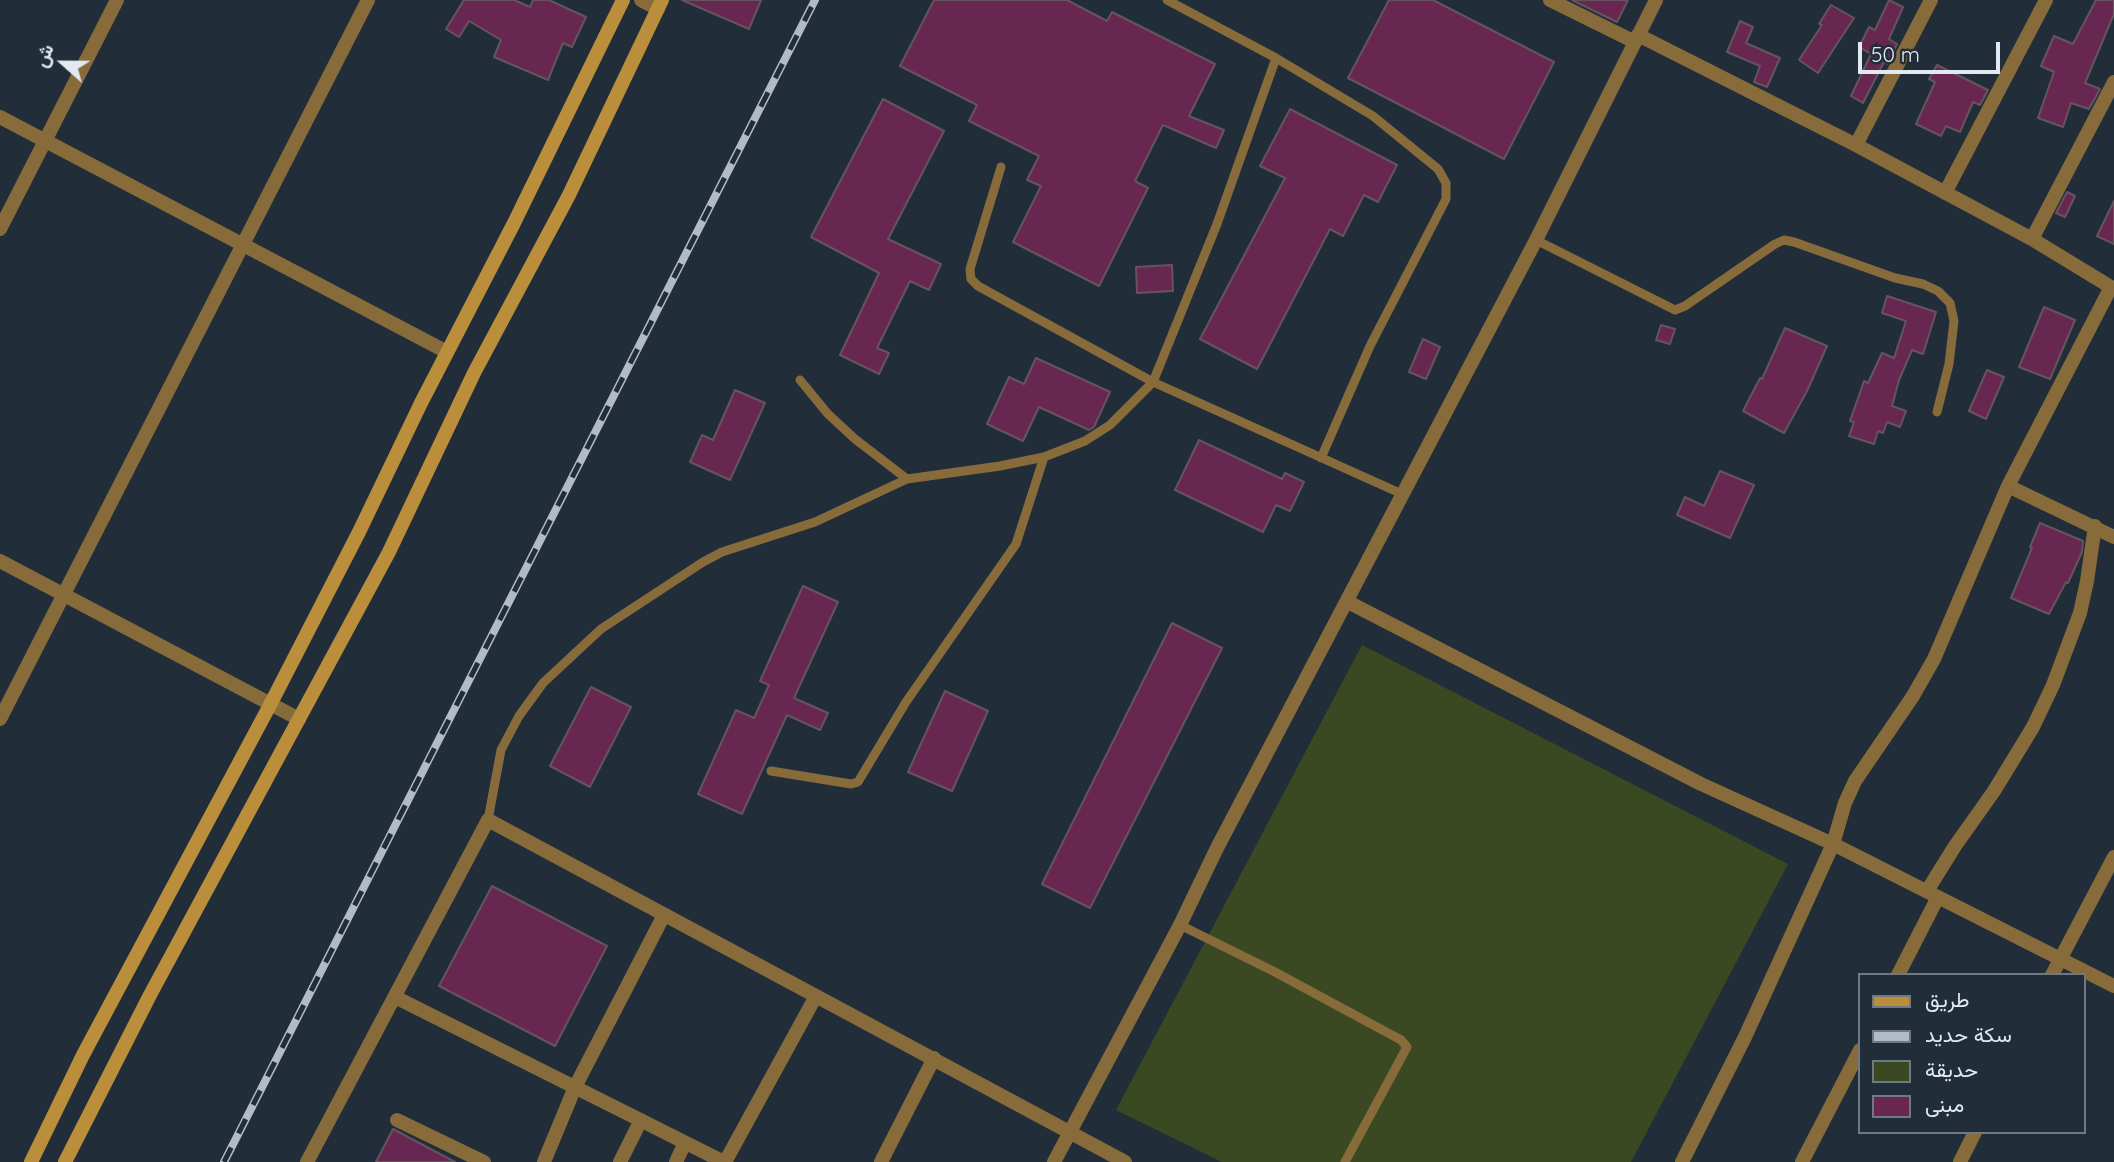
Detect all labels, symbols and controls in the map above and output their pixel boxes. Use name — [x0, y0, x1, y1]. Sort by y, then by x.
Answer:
north arrow — [28, 28, 98, 98]
scale bar — [1862, 28, 2004, 72]
text: ش — [28, 41, 59, 70]
text: 50 m — [1871, 41, 1920, 67]
legend — [1858, 973, 2086, 1134]
text: طريق — [1925, 986, 1970, 1012]
text: سكة حديد — [1925, 1021, 2012, 1047]
text: حديقة — [1925, 1056, 1978, 1082]
text: مبنى — [1925, 1091, 1964, 1117]

